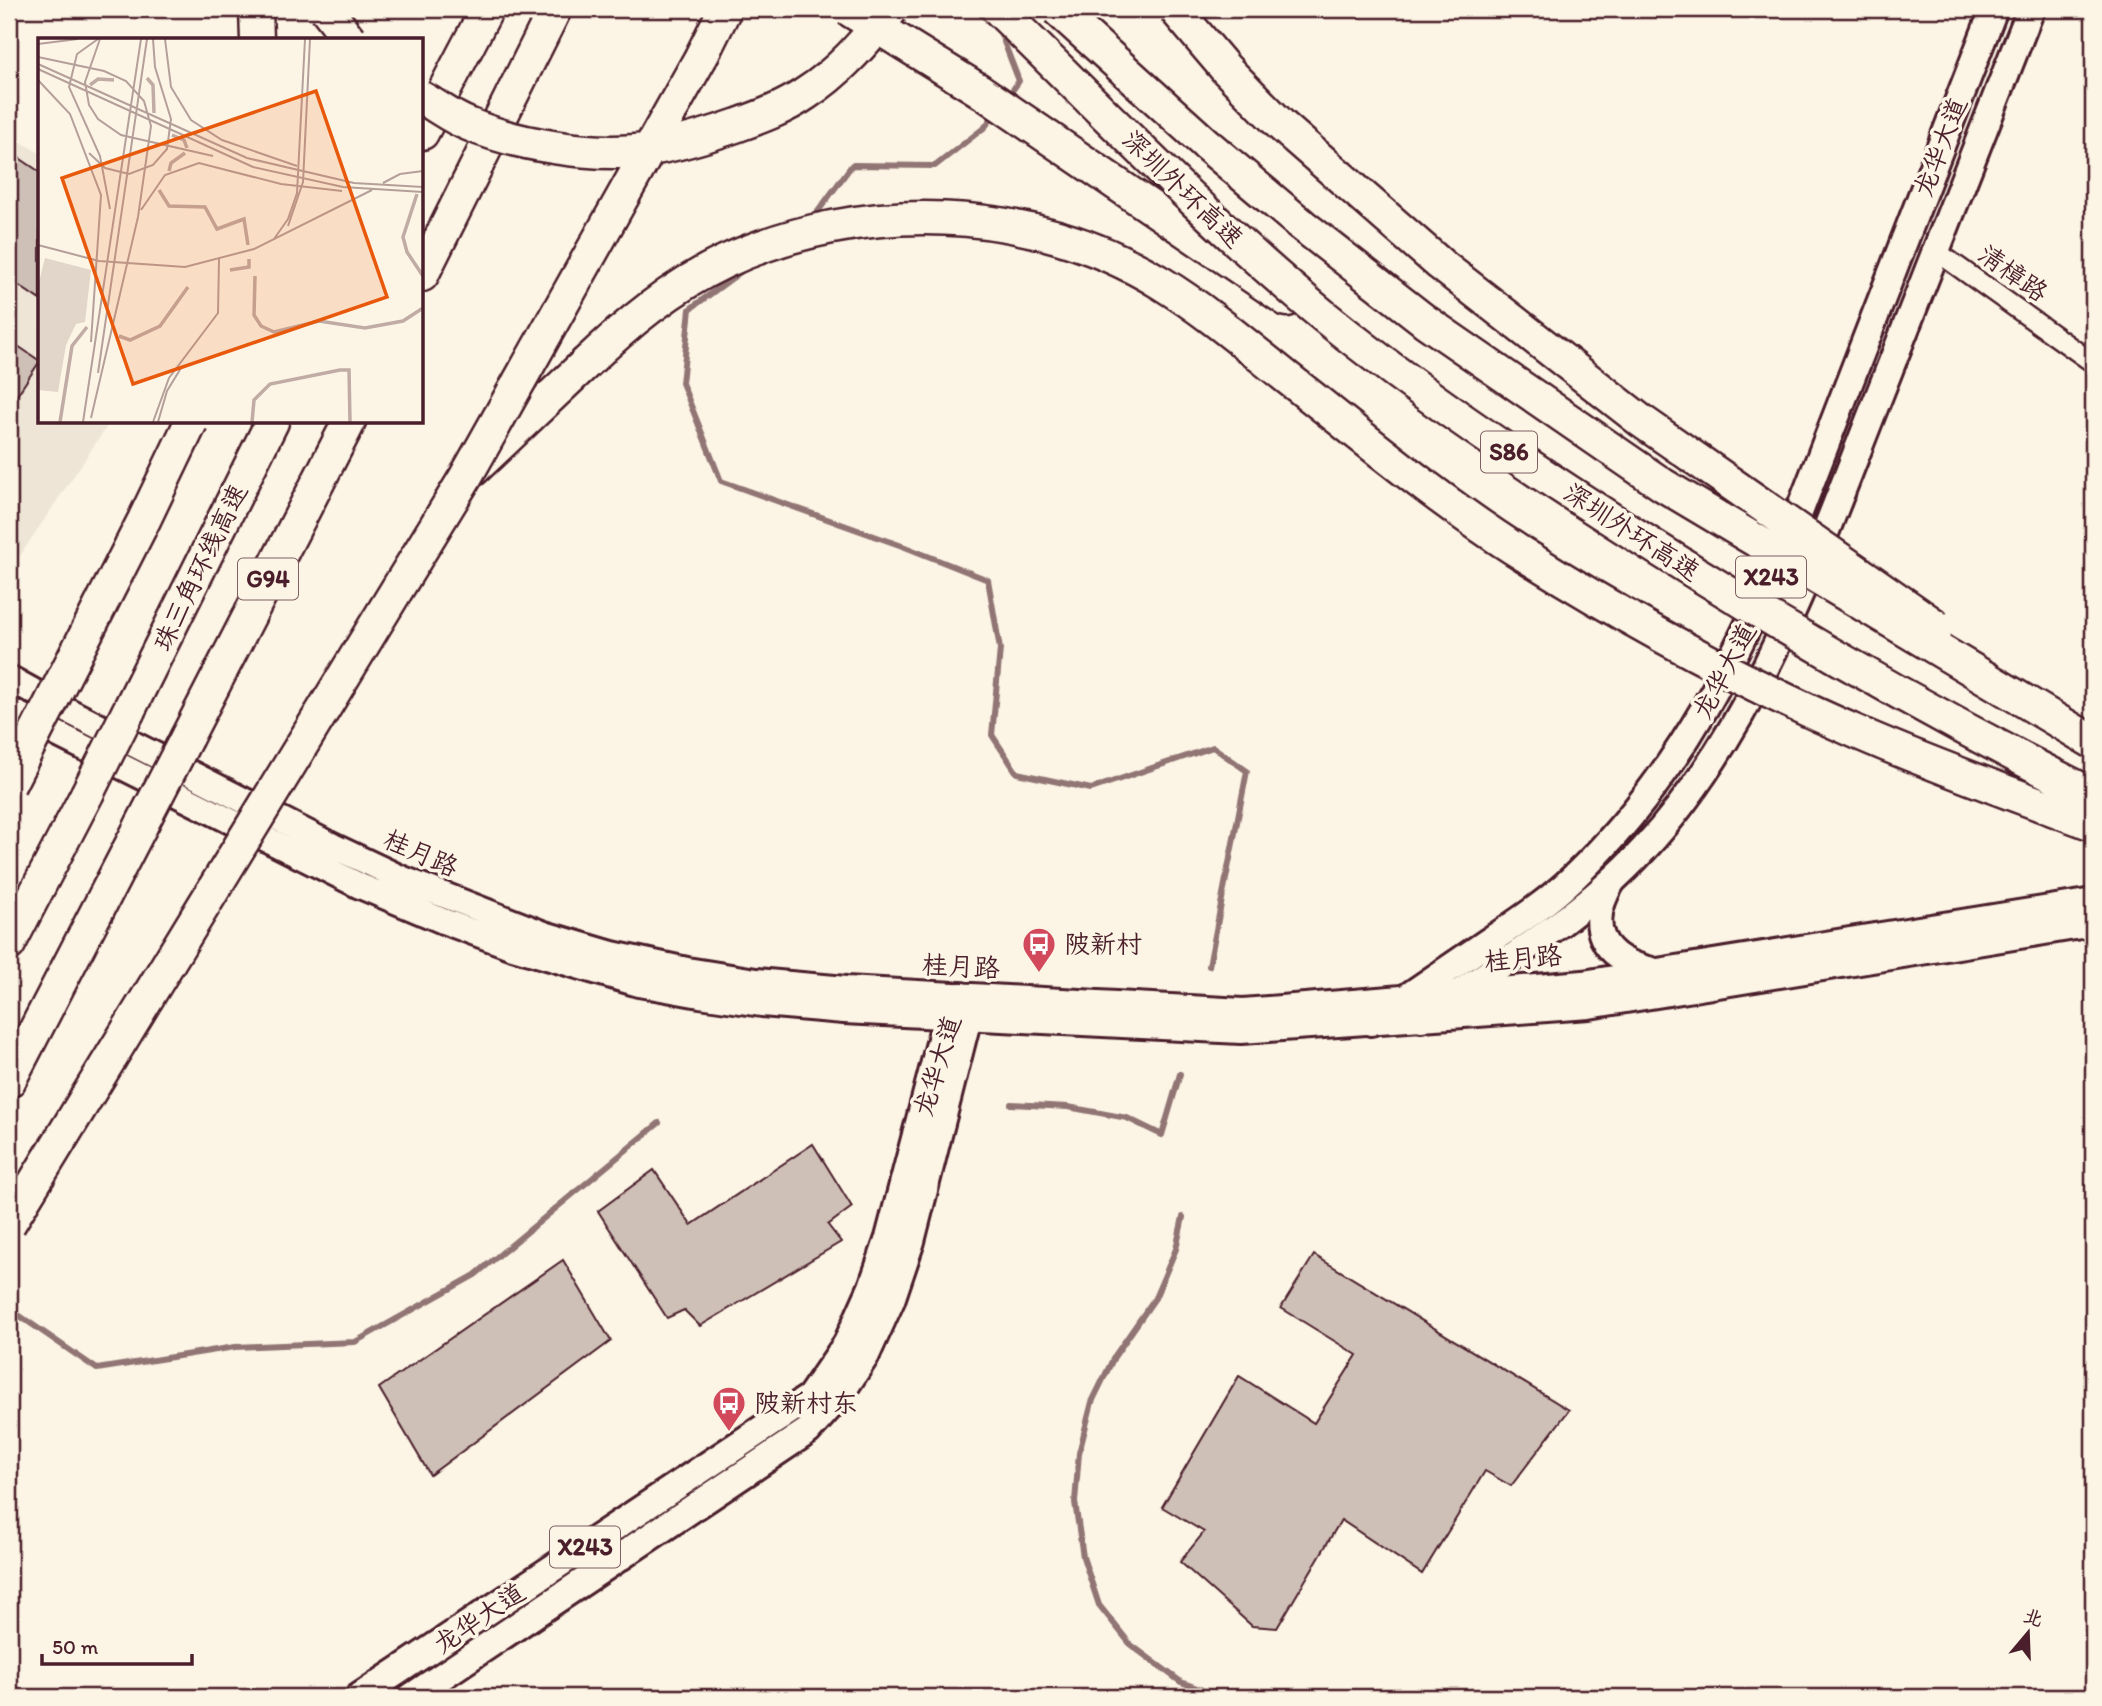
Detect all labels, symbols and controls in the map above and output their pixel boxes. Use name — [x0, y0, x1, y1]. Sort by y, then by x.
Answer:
inset map — [38, 38, 424, 424]
street label: 龙华大道 — [1906, 93, 1974, 201]
street label: 深圳外环高速 — [1116, 123, 1250, 255]
street label: 清樟路 — [1972, 238, 2054, 308]
road number: S86 — [1481, 432, 1537, 472]
street label: 深圳外环高速 — [1558, 476, 1706, 588]
street label: 珠三角环线高速 — [146, 478, 254, 656]
road number: X243 — [1736, 556, 1806, 598]
road number: G94 — [238, 558, 298, 600]
street label: 龙华大道 — [1685, 618, 1763, 724]
street label: 桂月路 — [379, 823, 463, 883]
bus stop icon: 陂新村 — [1020, 925, 1058, 974]
place label: 陂新村 — [1064, 928, 1142, 960]
street label: 桂月路 — [1483, 939, 1563, 977]
street label: 桂月路 — [921, 948, 1001, 984]
street label: 龙华大道 — [906, 1012, 968, 1120]
bus stop icon: 陂新村东 — [710, 1384, 748, 1433]
place label: 陂新村东 — [754, 1387, 858, 1419]
road number: X243 — [550, 1526, 620, 1568]
street label: 龙华大道 — [427, 1576, 531, 1660]
north arrow — [1994, 1598, 2064, 1668]
text: 北 — [2021, 1603, 2046, 1631]
scale bar — [42, 1622, 192, 1666]
text: 50 m — [52, 1634, 99, 1659]

